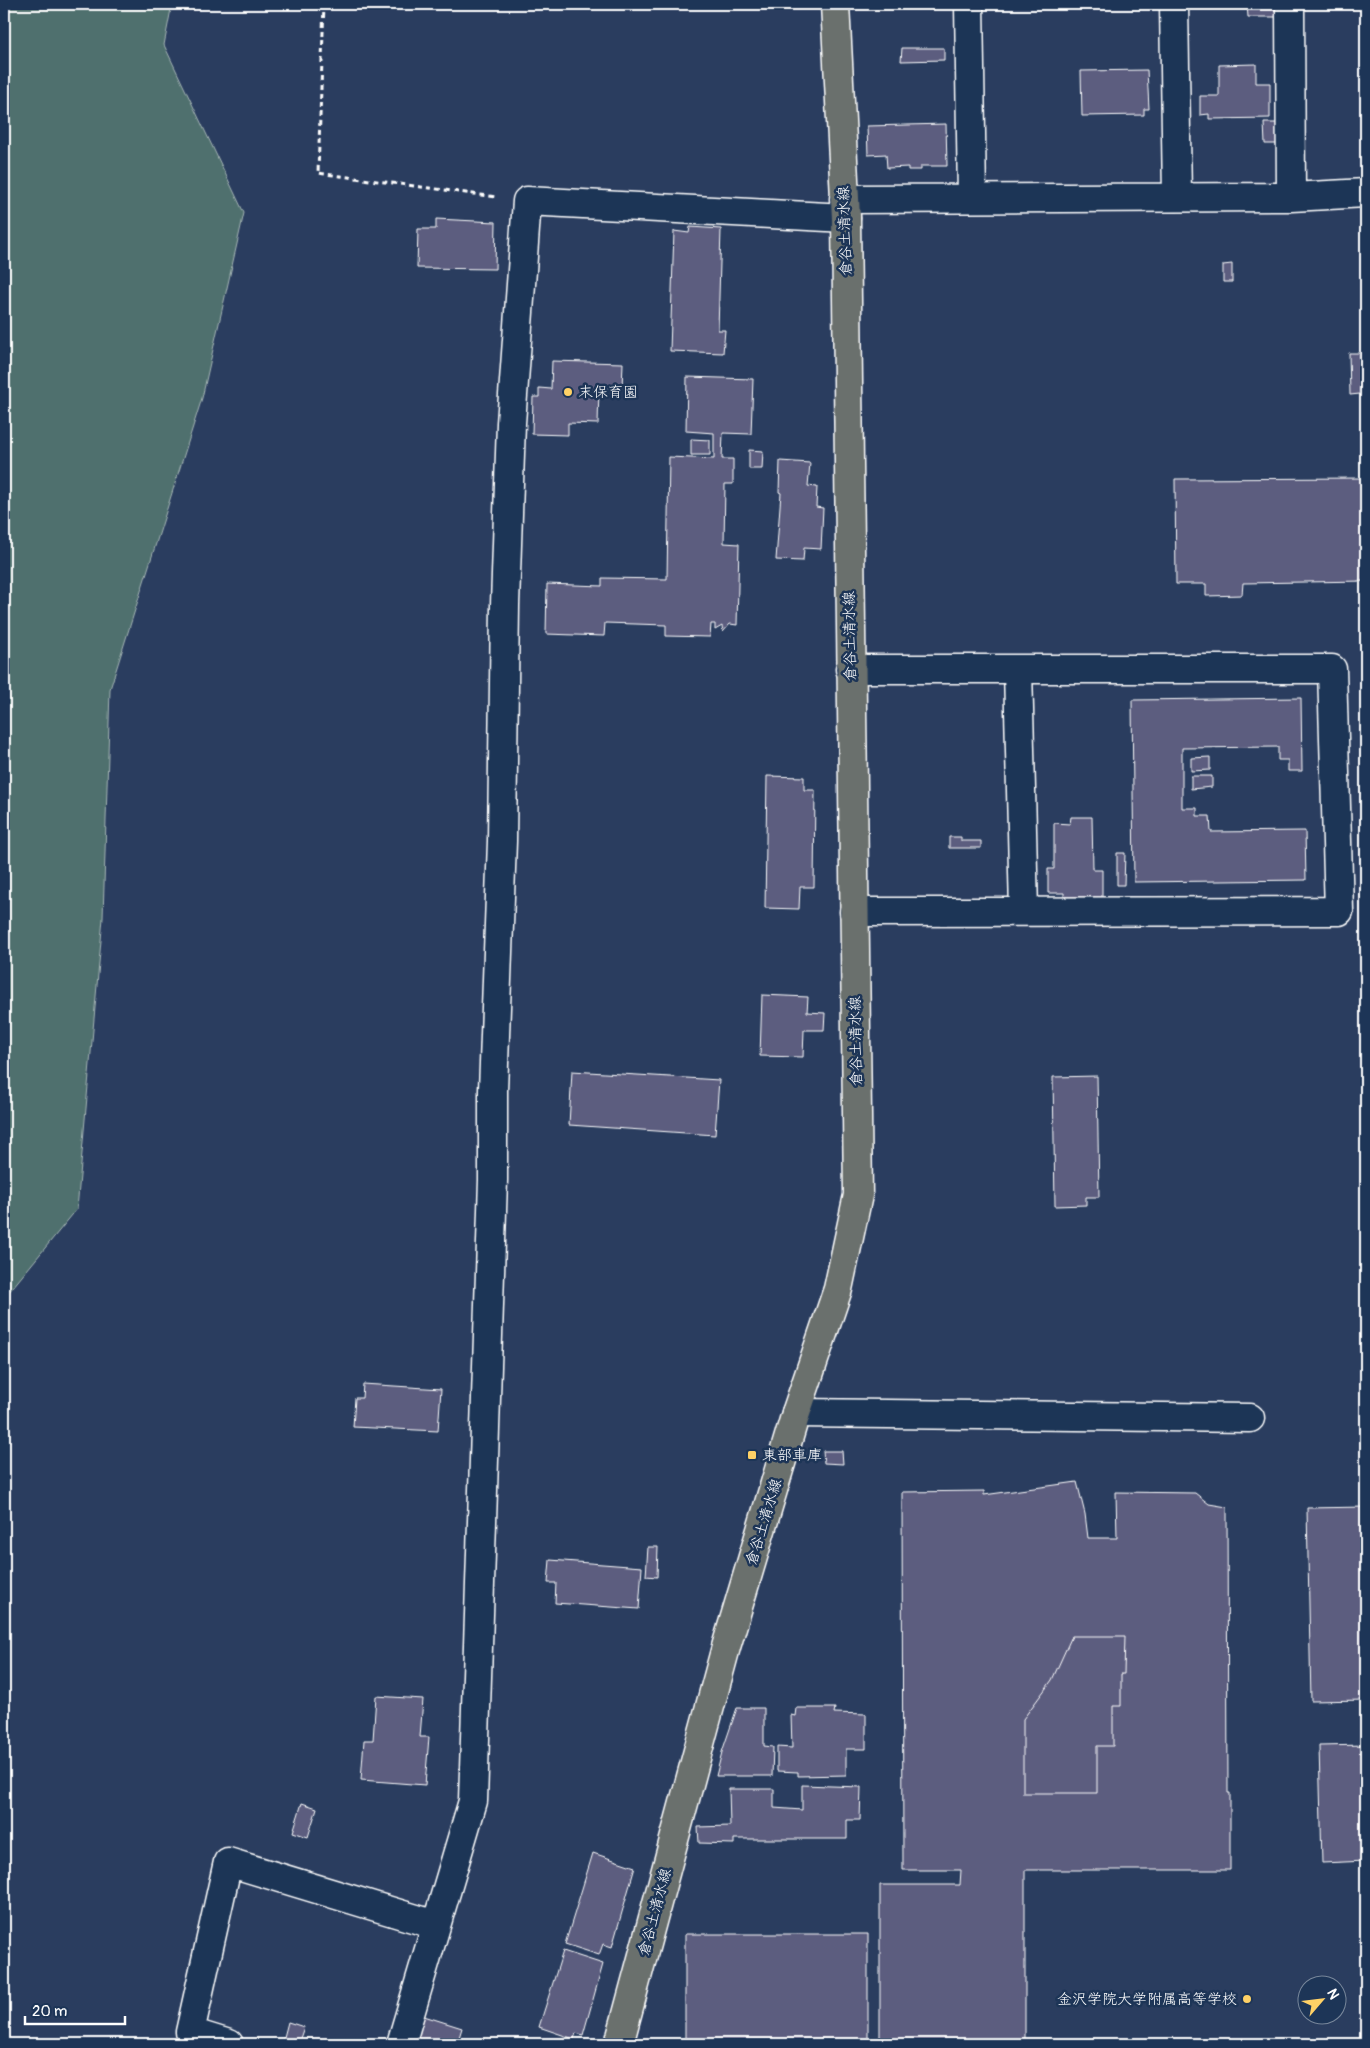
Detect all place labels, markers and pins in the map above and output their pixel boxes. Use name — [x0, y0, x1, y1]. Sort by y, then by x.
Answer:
place label: 末保育園 — [578, 383, 638, 402]
marker: 末保育園 — [562, 386, 574, 398]
place label: 東部車庫 — [762, 1446, 822, 1465]
marker: 東部車庫 — [746, 1449, 758, 1461]
place label: 金沢学院大学附属高等学校 — [1057, 1990, 1237, 2009]
marker: 金沢学院大学附属高等学校 — [1241, 1993, 1253, 2005]

